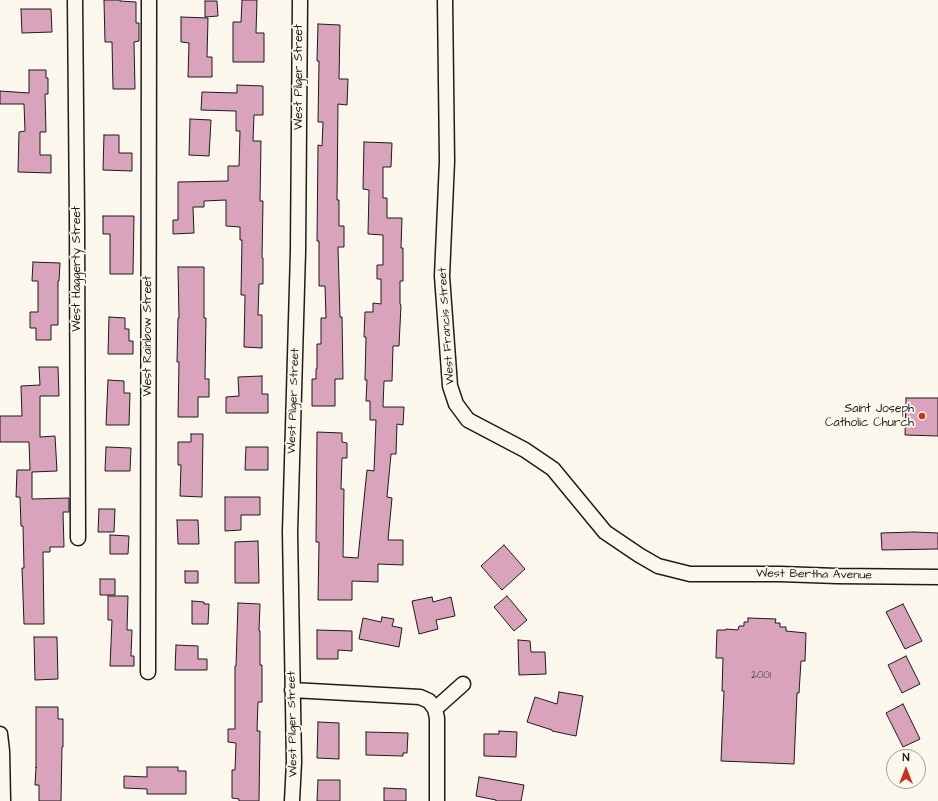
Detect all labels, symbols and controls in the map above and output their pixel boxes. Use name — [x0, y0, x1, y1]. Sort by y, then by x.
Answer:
street label: West Pilger Street — [292, 24, 306, 130]
street label: West Haggerty Street — [70, 206, 84, 332]
street label: West Francis Street — [436, 267, 458, 385]
street label: West Rainbow Street — [141, 276, 155, 396]
street label: West Pilger Street — [285, 348, 303, 454]
place label: Saint Joseph Catholic Church — [825, 402, 914, 430]
marker: Saint Joseph Catholic Church — [917, 411, 927, 421]
street label: West Bertha Avenue — [756, 567, 872, 583]
house number: 2001 — [751, 670, 771, 682]
street label: West Pilger Street — [285, 671, 301, 777]
north arrow — [886, 749, 926, 789]
text: N — [903, 750, 909, 765]

